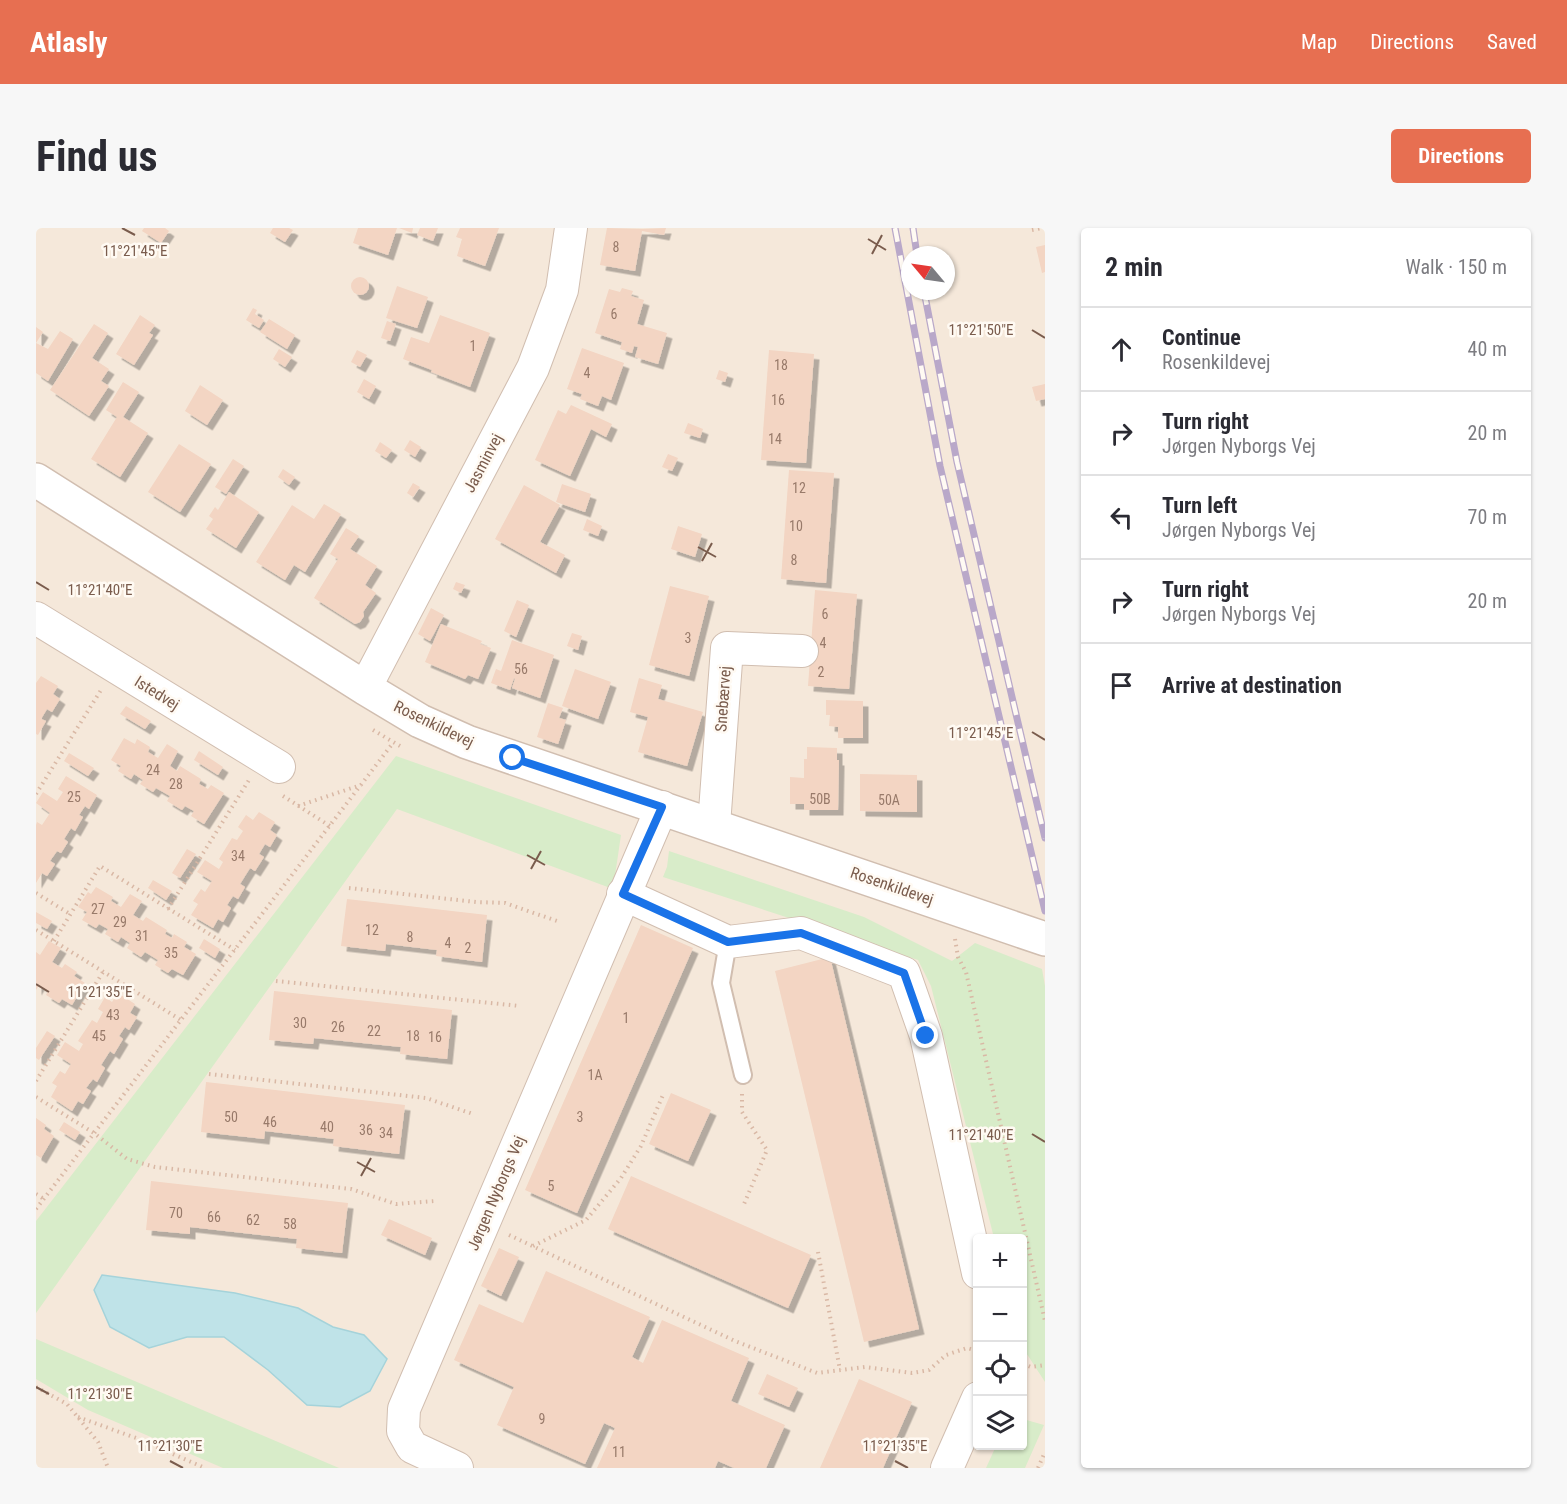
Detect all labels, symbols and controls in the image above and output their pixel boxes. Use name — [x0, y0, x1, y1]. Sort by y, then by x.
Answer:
text: Atlasly — [30, 26, 108, 59]
text: Map — [1301, 30, 1337, 54]
text: Directions — [1370, 30, 1454, 54]
text: Saved — [1487, 30, 1537, 54]
button: Directions — [1391, 129, 1531, 183]
text: Find us — [36, 132, 157, 181]
house number: 8 — [613, 239, 620, 255]
text: 11°21'45"E — [103, 242, 167, 260]
north arrow — [901, 246, 955, 300]
text: 2 min — [1105, 252, 1163, 282]
text: Walk · 150 m — [1406, 255, 1507, 279]
house number: 6 — [611, 306, 618, 322]
text: 11°21'50"E — [949, 321, 1013, 339]
text: Continue — [1162, 325, 1241, 350]
icon: ahead — [1105, 333, 1138, 366]
text: 40 m — [1468, 337, 1507, 361]
house number: 1 — [470, 338, 476, 354]
text: Rosenkildevej — [1162, 350, 1271, 374]
house number: 18 — [774, 357, 788, 373]
house number: 4 — [584, 365, 591, 381]
house number: 16 — [771, 392, 785, 408]
text: Turn right — [1162, 409, 1249, 434]
icon: right — [1105, 417, 1138, 450]
text: 20 m — [1468, 421, 1507, 445]
street label: Jasminvej — [460, 430, 506, 496]
house number: 14 — [768, 431, 782, 447]
text: Jørgen Nyborgs Vej — [1162, 434, 1316, 458]
house number: 12 — [792, 480, 806, 496]
text: Turn left — [1162, 493, 1237, 518]
icon: left — [1105, 501, 1138, 534]
text: 70 m — [1468, 505, 1507, 529]
house number: 10 — [789, 518, 803, 534]
text: Jørgen Nyborgs Vej — [1162, 518, 1316, 542]
house number: 8 — [791, 552, 798, 568]
text: Turn right — [1162, 577, 1249, 602]
text: 11°21'40"E — [68, 581, 132, 599]
icon: right — [1105, 585, 1138, 618]
text: 20 m — [1468, 589, 1507, 613]
text: Jørgen Nyborgs Vej — [1162, 602, 1316, 626]
house number: 6 — [822, 606, 829, 622]
house number: 3 — [685, 630, 691, 646]
house number: 4 — [820, 635, 827, 651]
house number: 56 — [514, 661, 528, 677]
house number: 2 — [818, 664, 825, 680]
street label: Snebærvej — [711, 665, 735, 733]
icon: arrive — [1105, 669, 1138, 702]
street label: Istedvej — [131, 672, 183, 714]
text: Arrive at destination — [1162, 673, 1342, 698]
street label: Rosenkildevej — [391, 696, 477, 752]
text: 11°21'45"E — [949, 724, 1013, 742]
route start — [499, 744, 525, 770]
house number: 24 — [146, 762, 160, 778]
house number: 28 — [169, 776, 183, 792]
house number: 25 — [67, 789, 81, 805]
house number: 50B — [809, 791, 831, 807]
house number: 50A — [878, 792, 900, 808]
house number: 34 — [231, 848, 245, 864]
street label: Rosenkildevej — [848, 863, 936, 909]
house number: 27 — [91, 901, 105, 917]
house number: 29 — [113, 914, 127, 930]
house number: 12 — [365, 922, 379, 938]
house number: 31 — [135, 928, 149, 944]
house number: 8 — [407, 929, 414, 945]
house number: 4 — [445, 935, 452, 951]
house number: 2 — [465, 940, 472, 956]
house number: 35 — [164, 945, 178, 961]
text: 11°21'35"E — [68, 983, 132, 1001]
house number: 43 — [106, 1007, 120, 1023]
house number: 1 — [623, 1010, 629, 1026]
house number: 30 — [293, 1015, 307, 1031]
house number: 26 — [331, 1019, 345, 1035]
route end — [912, 1022, 938, 1048]
house number: 22 — [367, 1023, 381, 1039]
house number: 45 — [92, 1028, 106, 1044]
house number: 18 — [406, 1028, 420, 1044]
house number: 16 — [428, 1029, 442, 1045]
house number: 1A — [588, 1067, 602, 1083]
house number: 50 — [224, 1109, 238, 1125]
house number: 3 — [577, 1109, 583, 1125]
house number: 46 — [263, 1114, 277, 1130]
house number: 40 — [320, 1119, 334, 1135]
house number: 36 — [359, 1122, 373, 1138]
house number: 34 — [379, 1125, 393, 1141]
text: 11°21'40"E — [949, 1126, 1013, 1144]
street label: Jørgen Nyborgs Vej — [463, 1133, 529, 1253]
house number: 5 — [548, 1178, 555, 1194]
house number: 70 — [169, 1205, 183, 1221]
house number: 66 — [207, 1209, 221, 1225]
house number: 62 — [246, 1212, 260, 1228]
house number: 58 — [283, 1216, 297, 1232]
map controls — [973, 1234, 1027, 1450]
button: + — [973, 1234, 1027, 1288]
button: − — [973, 1288, 1027, 1342]
button: locate — [973, 1342, 1027, 1396]
text: 11°21'30"E — [68, 1385, 132, 1403]
button: layers — [973, 1396, 1027, 1450]
house number: 9 — [539, 1411, 545, 1427]
text: 11°21'30"E — [138, 1437, 202, 1455]
text: 11°21'35"E — [863, 1437, 927, 1455]
house number: 11 — [612, 1444, 626, 1460]

